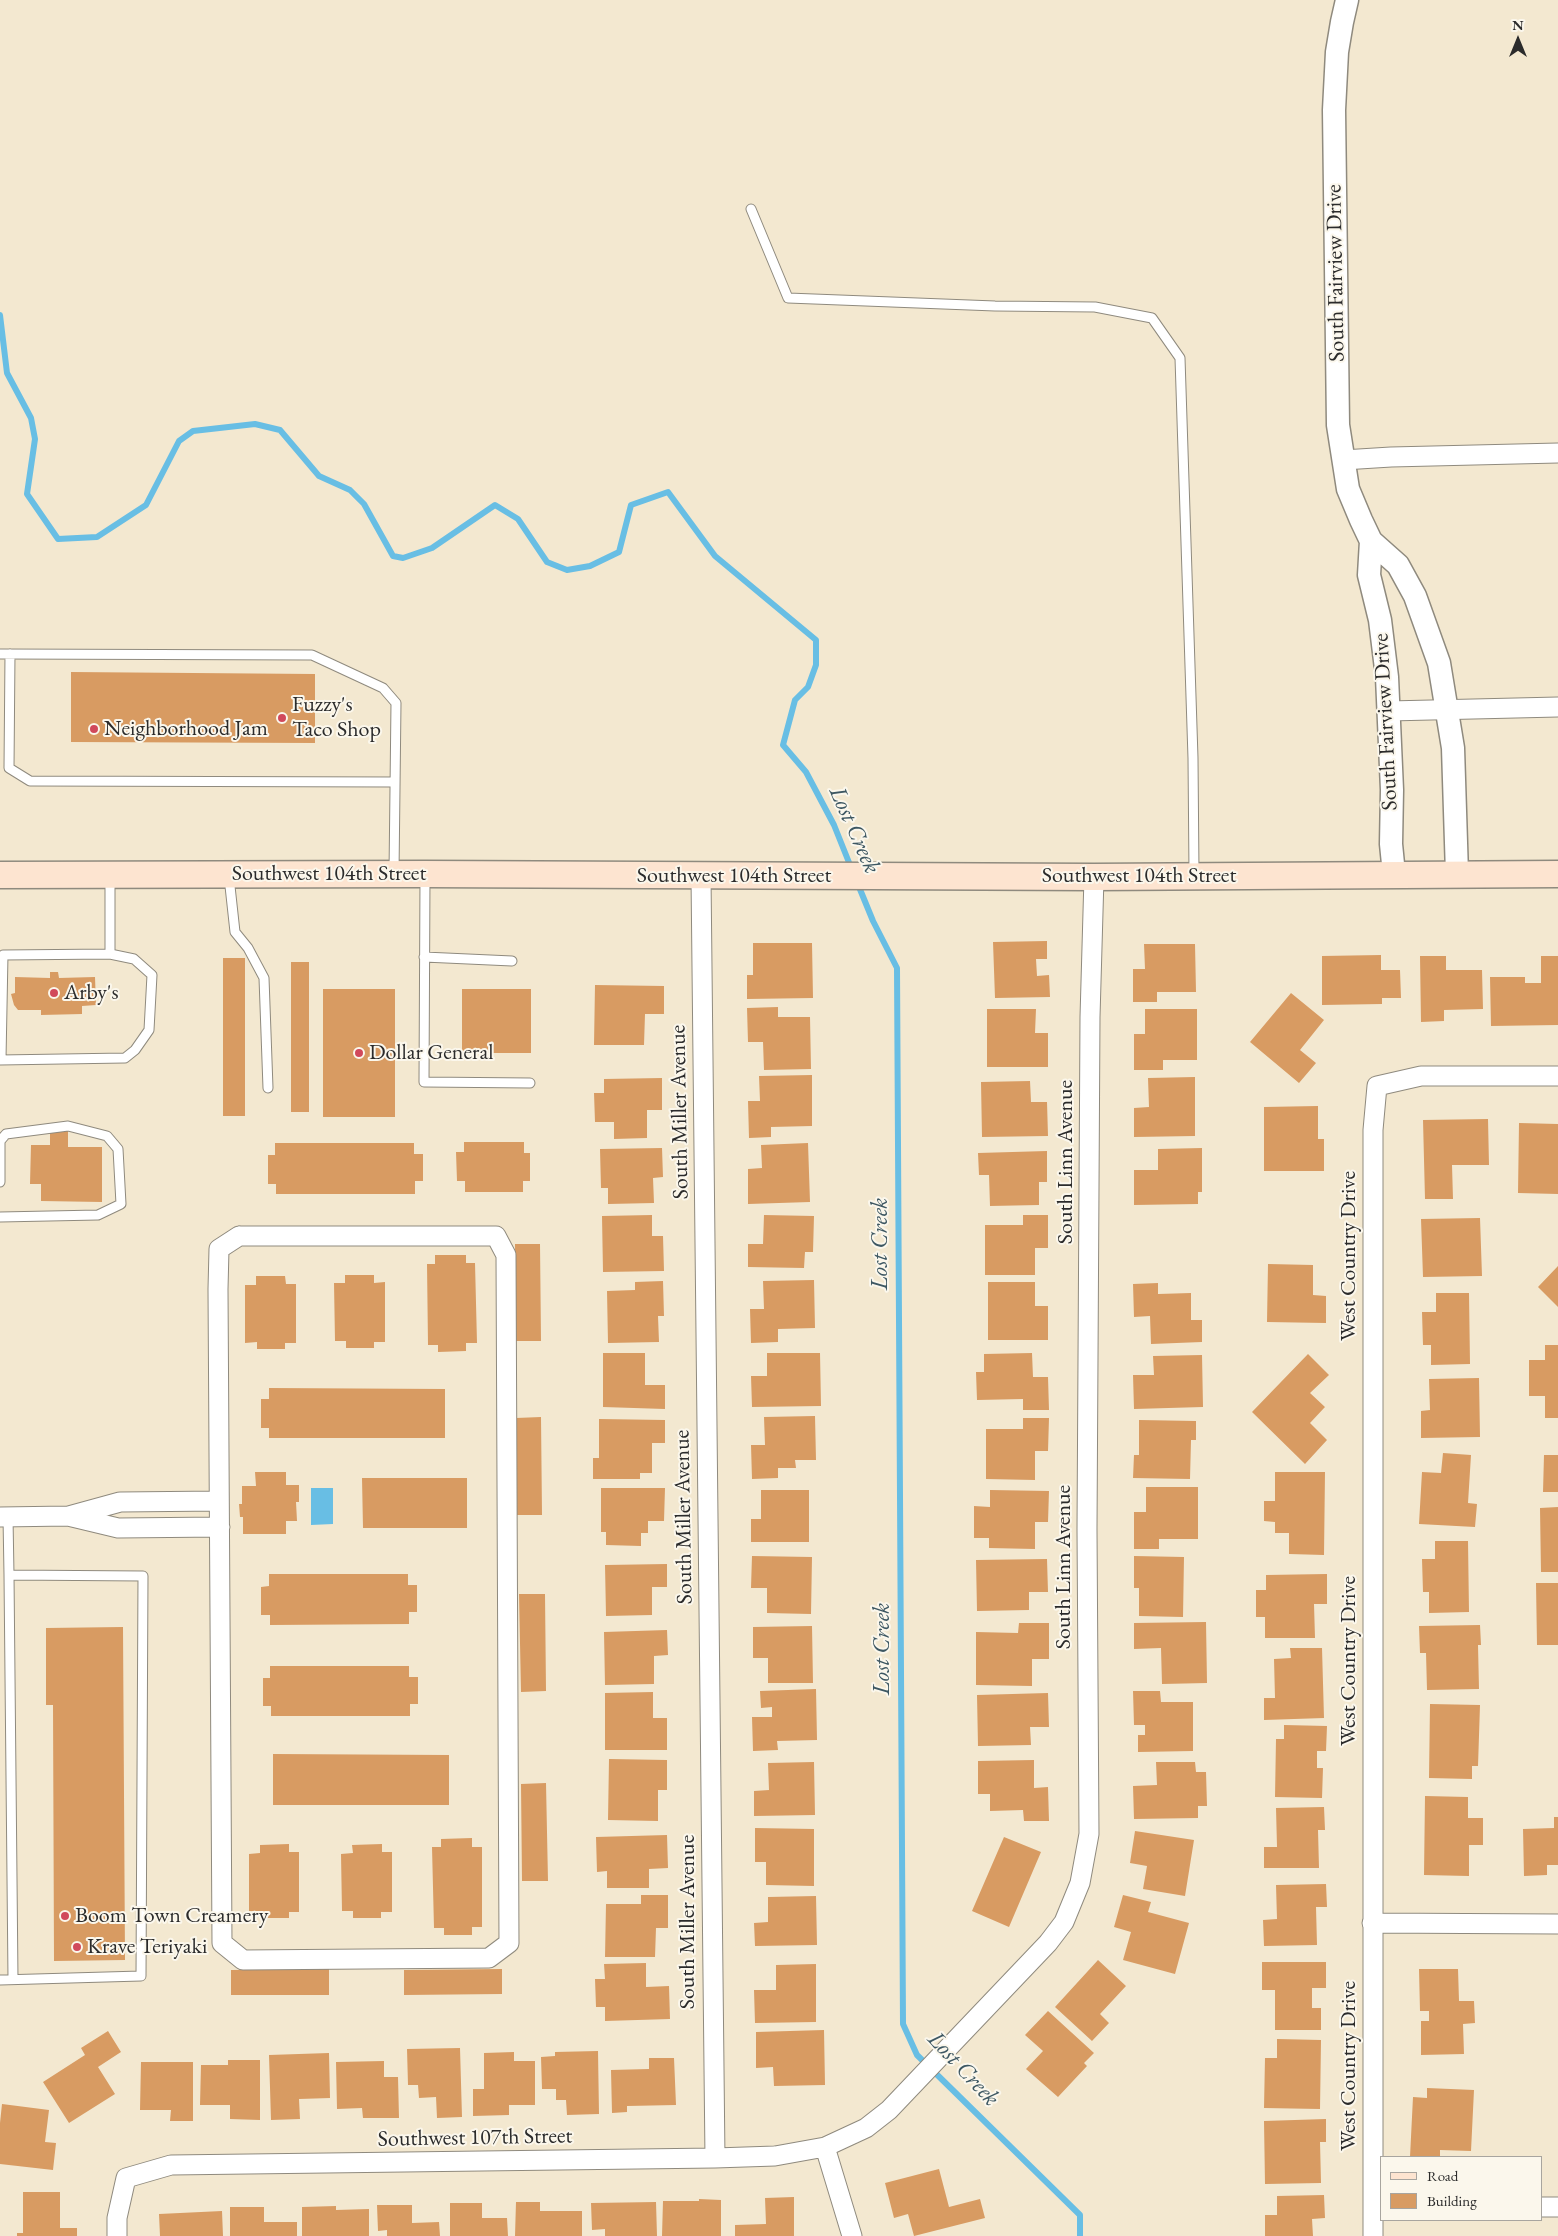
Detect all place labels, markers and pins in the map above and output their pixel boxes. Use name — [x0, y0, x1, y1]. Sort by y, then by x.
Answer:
place label: Fuzzy's Taco Shop — [292, 692, 381, 744]
marker: Fuzzy's Taco Shop — [276, 712, 288, 724]
place label: Neighborhood Jam — [104, 716, 268, 742]
marker: Neighborhood Jam — [88, 723, 100, 735]
place label: Arby's — [64, 980, 118, 1006]
marker: Arby's — [48, 987, 60, 999]
place label: Dollar General — [369, 1040, 493, 1066]
marker: Dollar General — [353, 1047, 365, 1059]
place label: Boom Town Creamery — [75, 1903, 268, 1929]
marker: Boom Town Creamery — [59, 1910, 71, 1922]
place label: Krave Teriyaki — [87, 1934, 207, 1960]
marker: Krave Teriyaki — [71, 1941, 83, 1953]

